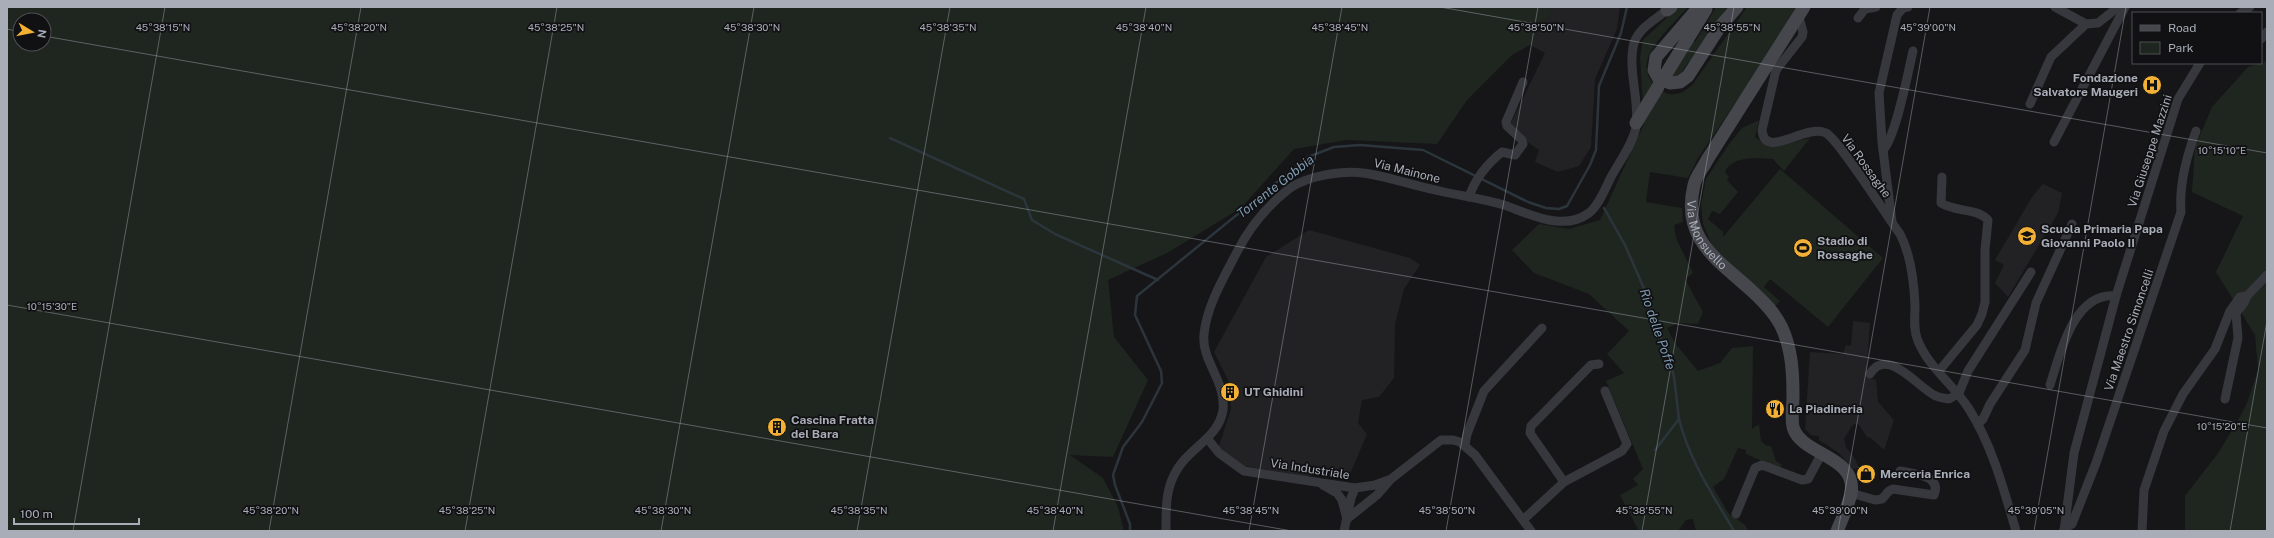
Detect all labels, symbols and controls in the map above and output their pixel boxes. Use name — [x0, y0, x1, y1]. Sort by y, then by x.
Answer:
north arrow — [12, 12, 52, 52]
legend — [2132, 12, 2262, 64]
text: 45°38'15"N — [136, 21, 190, 33]
text: 45°38'20"N — [331, 21, 387, 33]
text: 45°38'25"N — [528, 21, 584, 33]
text: 45°38'30"N — [724, 21, 780, 33]
text: 45°38'35"N — [920, 21, 976, 33]
text: 45°38'40"N — [1116, 21, 1172, 33]
text: 45°38'45"N — [1312, 21, 1368, 33]
text: 45°38'50"N — [1508, 21, 1564, 33]
text: 45°38'55"N — [1703, 21, 1761, 33]
text: 45°39'00"N — [1900, 21, 1956, 33]
text: Road — [2168, 21, 2196, 35]
text: N — [35, 28, 49, 39]
text: Park — [2168, 41, 2194, 55]
place label: Fondazione Salvatore Maugeri — [2033, 71, 2138, 99]
hospital icon: Fondazione Salvatore Maugeri — [2141, 74, 2163, 96]
street label: Via Giuseppe Mazzini — [2125, 93, 2175, 209]
street label: Via Rossaghe — [1838, 131, 1894, 201]
text: 10°15'10"E — [2198, 144, 2246, 156]
water label: Torrente Gobbia — [1234, 152, 1317, 221]
street label: Via Mainone — [1372, 156, 1442, 186]
street label: Via Monsuello — [1684, 200, 1730, 273]
place label: Scuola Primaria Papa Giovanni Paolo II — [2041, 222, 2163, 250]
school or university icon: Scuola Primaria Papa Giovanni Paolo II — [2016, 225, 2038, 247]
place label: Stadio di Rossaghe — [1817, 234, 1873, 262]
sports icon: Stadio di Rossaghe — [1792, 237, 1814, 259]
street label: Via Maestro Simoncelli — [2102, 267, 2156, 393]
water label: Rio delle Poffe — [1637, 287, 1678, 372]
text: 10°15'30"E — [27, 300, 77, 312]
building icon: UT Ghidini — [1219, 381, 1241, 403]
place label: UT Ghidini — [1244, 385, 1303, 399]
restaurant icon: La Piadineria — [1764, 398, 1786, 420]
place label: La Piadineria — [1789, 402, 1863, 416]
place label: Cascina Fratta del Bara — [791, 413, 874, 441]
building icon: Cascina Fratta del Bara — [766, 416, 788, 438]
text: 10°15'20"E — [2197, 420, 2247, 432]
street label: Via Industriale — [1269, 456, 1351, 482]
shop icon: Merceria Enrica — [1855, 463, 1877, 485]
place label: Merceria Enrica — [1880, 467, 1970, 481]
scale bar — [14, 500, 139, 526]
text: 45°38'20"N — [243, 504, 299, 516]
text: 45°38'25"N — [439, 504, 495, 516]
text: 45°38'30"N — [635, 504, 691, 516]
text: 45°38'35"N — [831, 504, 887, 516]
text: 45°38'40"N — [1027, 504, 1083, 516]
text: 45°38'45"N — [1223, 504, 1279, 516]
text: 45°38'50"N — [1419, 504, 1475, 516]
text: 45°38'55"N — [1615, 504, 1673, 516]
text: 45°39'00"N — [1812, 504, 1868, 516]
text: 45°39'05"N — [2008, 504, 2064, 516]
text: 100 m — [20, 507, 53, 521]

